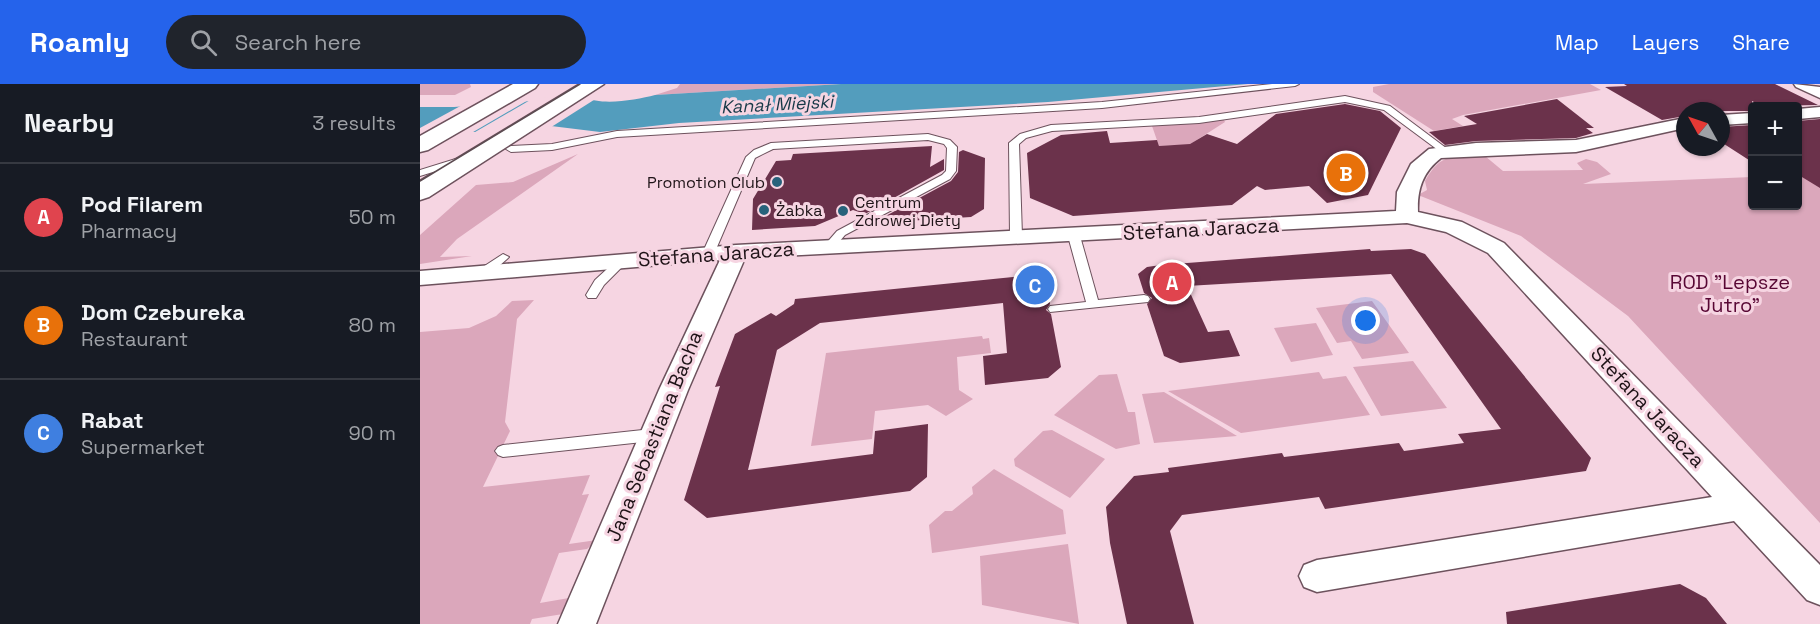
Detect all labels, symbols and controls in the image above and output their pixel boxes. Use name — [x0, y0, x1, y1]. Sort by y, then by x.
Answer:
search box — [166, 15, 586, 69]
text: Roamly — [30, 24, 130, 60]
icon: search — [187, 26, 220, 59]
text: Search here — [235, 28, 361, 56]
text: Map — [1555, 29, 1599, 56]
text: Layers — [1632, 29, 1699, 56]
text: Share — [1732, 29, 1790, 56]
water label: Kanał Miejski — [720, 89, 836, 118]
north arrow — [1676, 102, 1730, 156]
map controls — [1748, 102, 1802, 210]
button: + — [1748, 102, 1802, 156]
text: Nearby — [24, 106, 114, 140]
text: 3 results — [312, 110, 396, 136]
pin: B — [1326, 150, 1366, 196]
button: − — [1748, 156, 1802, 210]
place label: Promotion Club — [647, 172, 765, 193]
marker: Promotion Club — [770, 175, 784, 189]
text: Pod Filarem — [81, 190, 203, 218]
place label: Centrum Zdrowej Diety — [855, 192, 961, 231]
place label: Żabka — [776, 200, 822, 221]
marker: Żabka — [757, 203, 771, 217]
text: A — [37, 204, 50, 230]
text: 50 m — [349, 204, 396, 230]
marker: Centrum Zdrowej Diety — [836, 204, 850, 218]
street label: Stefana Jaracza — [1122, 212, 1280, 246]
text: Pharmacy — [81, 218, 177, 244]
street label: Stefana Jaracza — [637, 236, 795, 272]
pin: A — [1152, 260, 1191, 304]
pin: C — [1016, 262, 1054, 308]
park label: ROD "Lepsze Jutro" — [1670, 269, 1790, 318]
text: Dom Czebureka — [81, 298, 245, 326]
your location — [1351, 306, 1380, 335]
text: B — [37, 312, 50, 338]
text: 80 m — [348, 312, 396, 338]
text: Restaurant — [81, 326, 188, 352]
street label: Jana Sebastiana Bacha — [600, 327, 708, 545]
street label: Stefana Jaracza — [1585, 341, 1711, 473]
text: Rabat — [81, 406, 144, 434]
text: C — [37, 420, 50, 446]
text: 90 m — [349, 420, 396, 446]
text: Supermarket — [81, 434, 205, 460]

